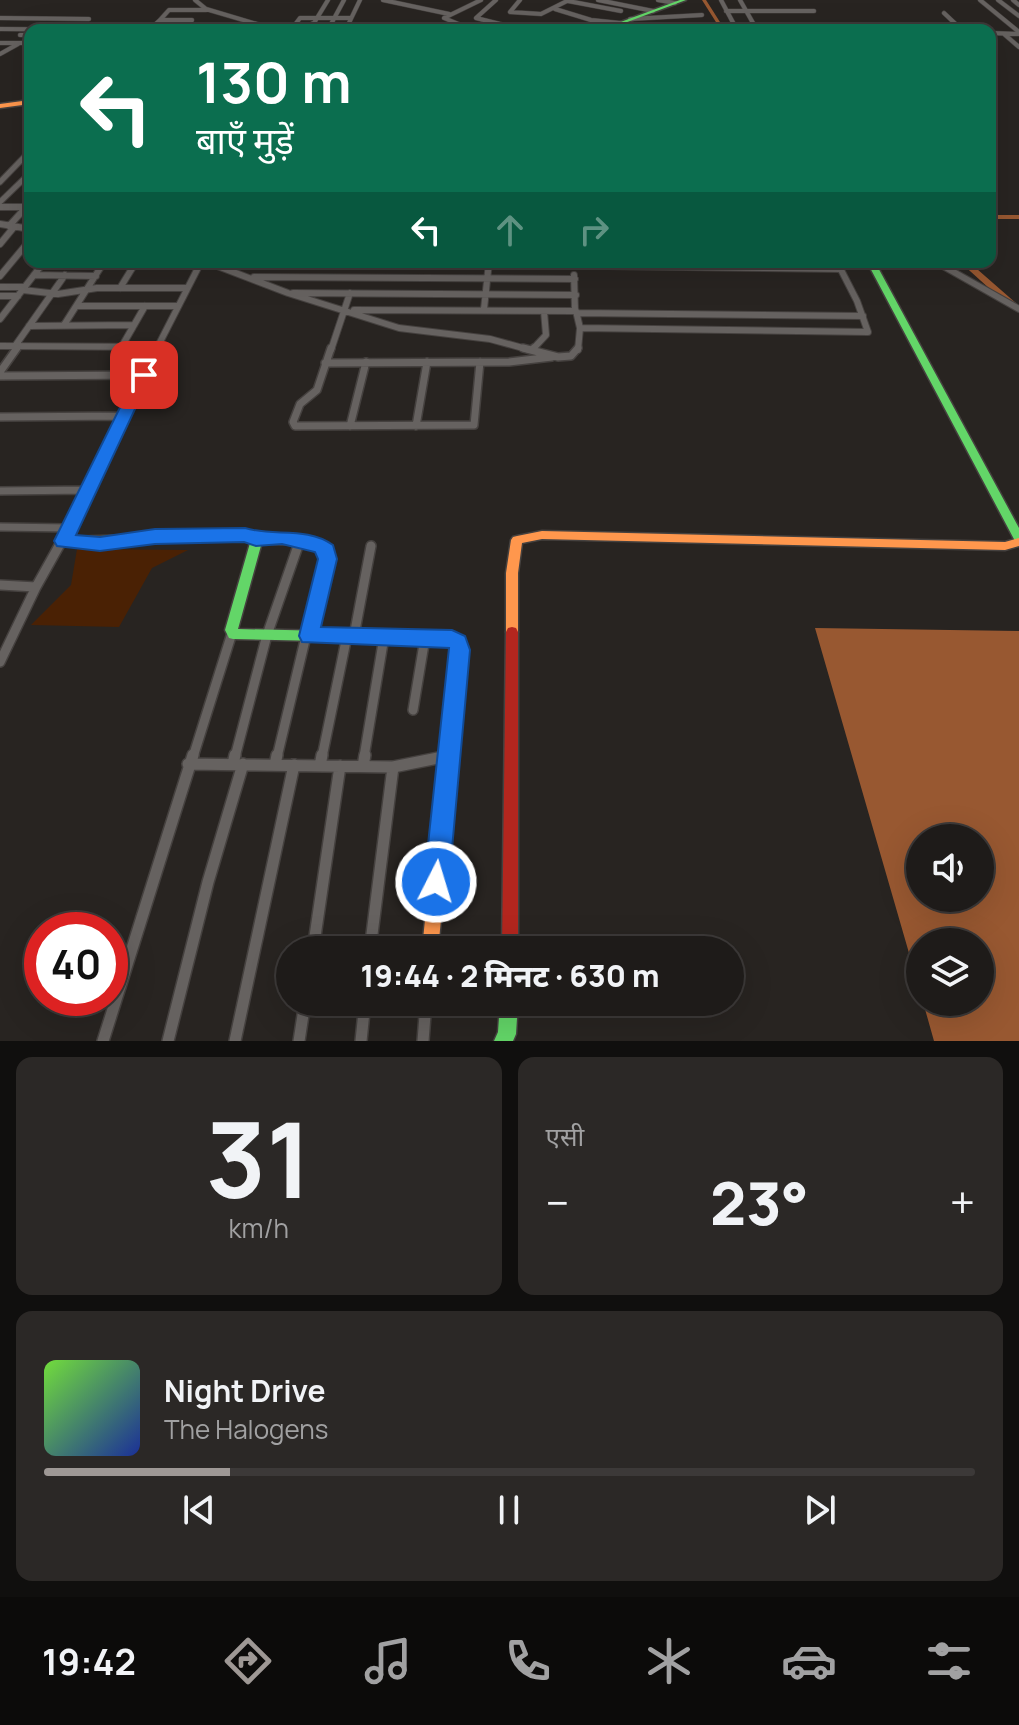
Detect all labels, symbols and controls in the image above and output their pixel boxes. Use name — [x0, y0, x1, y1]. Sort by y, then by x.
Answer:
text: 130 m — [196, 43, 352, 120]
icon: left — [64, 56, 168, 160]
text: बाएँ मुड़ें — [196, 116, 294, 165]
icon: left — [404, 208, 448, 252]
icon: ahead — [488, 208, 532, 252]
icon: right — [572, 208, 616, 252]
pin — [110, 341, 178, 409]
icon: arrive — [122, 353, 166, 397]
map controls — [906, 824, 994, 1016]
button: sound — [906, 824, 994, 912]
position arrow — [394, 840, 478, 924]
speed limit sign: 40 — [24, 912, 128, 1016]
button: layers — [906, 928, 994, 1016]
text: 19:44 · 2 मिनट · 630 m — [361, 955, 659, 996]
text: 31 — [206, 1087, 312, 1229]
text: एसी — [546, 1118, 584, 1154]
text: 23° — [710, 1161, 809, 1243]
text: − — [546, 1172, 569, 1232]
text: + — [950, 1172, 975, 1232]
text: km/h — [229, 1210, 289, 1246]
text: Night Drive — [164, 1370, 326, 1411]
text: The Halogens — [164, 1411, 328, 1447]
icon: previous — [177, 1488, 221, 1532]
icon: pause — [487, 1488, 531, 1532]
icon: next — [798, 1488, 842, 1532]
icon: directions — [220, 1633, 276, 1689]
icon: music — [360, 1633, 416, 1689]
icon: phone — [500, 1633, 556, 1689]
icon: climate — [641, 1633, 697, 1689]
icon: car — [781, 1633, 837, 1689]
icon: filters — [921, 1633, 977, 1689]
text: 19:42 — [42, 1637, 136, 1686]

